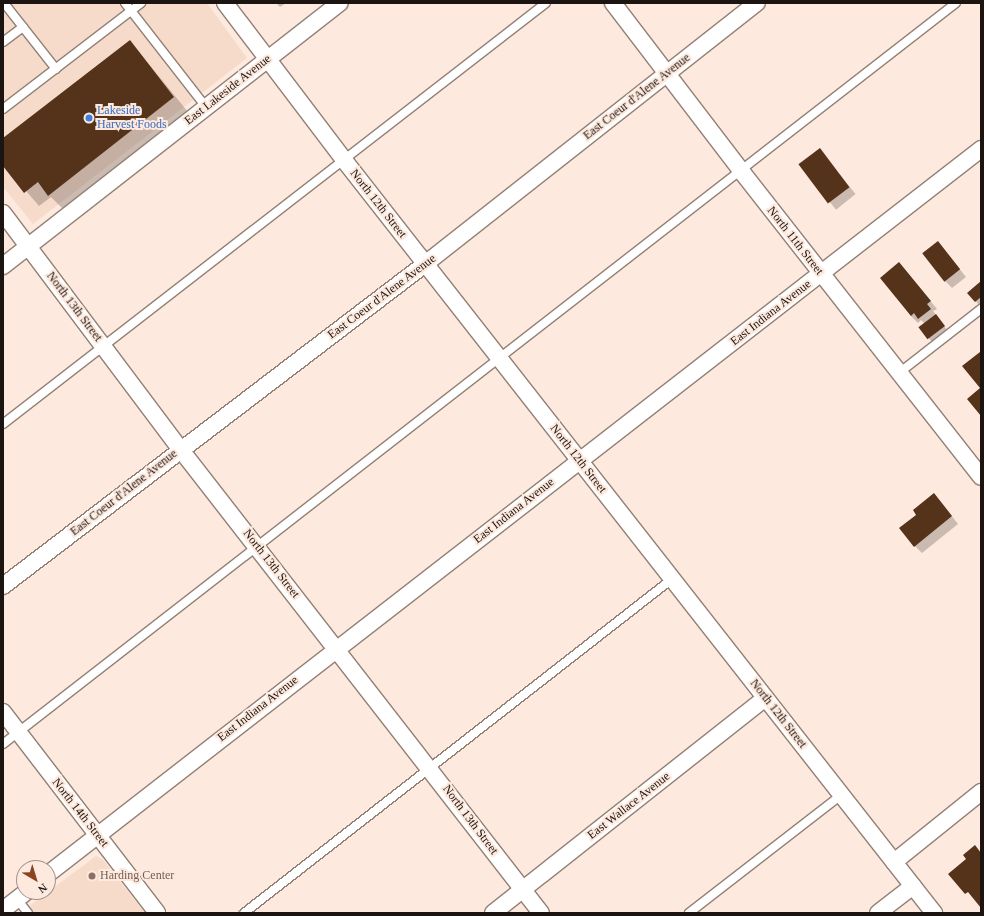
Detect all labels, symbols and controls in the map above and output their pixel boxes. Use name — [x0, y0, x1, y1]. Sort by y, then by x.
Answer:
street label: East Coeur d'Alene Avenue — [580, 51, 694, 143]
street label: East Lakeside Avenue — [182, 52, 274, 128]
place label: Lakeside Harvest Foods — [97, 104, 167, 132]
marker: Lakeside Harvest Foods — [84, 113, 94, 123]
street label: North 12th Street — [347, 167, 409, 241]
street label: North 11th Street — [764, 204, 826, 278]
street label: East Coeur d'Alene Avenue — [325, 251, 439, 343]
street label: North 13th Street — [43, 269, 105, 345]
street label: East Indiana Avenue — [728, 277, 814, 349]
street label: North 12th Street — [547, 422, 609, 496]
street label: East Coeur d'Alene Avenue — [67, 447, 181, 539]
street label: East Indiana Avenue — [471, 475, 557, 547]
street label: North 13th Street — [240, 527, 302, 601]
street label: East Indiana Avenue — [215, 673, 301, 745]
street label: North 12th Street — [747, 677, 809, 751]
street label: East Wallace Avenue — [585, 769, 673, 843]
street label: North 14th Street — [49, 776, 111, 850]
street label: North 13th Street — [439, 782, 501, 858]
north arrow — [16, 860, 56, 900]
place label: Harding Center — [100, 869, 174, 883]
marker: Harding Center — [87, 871, 97, 881]
text: N — [36, 881, 50, 896]

